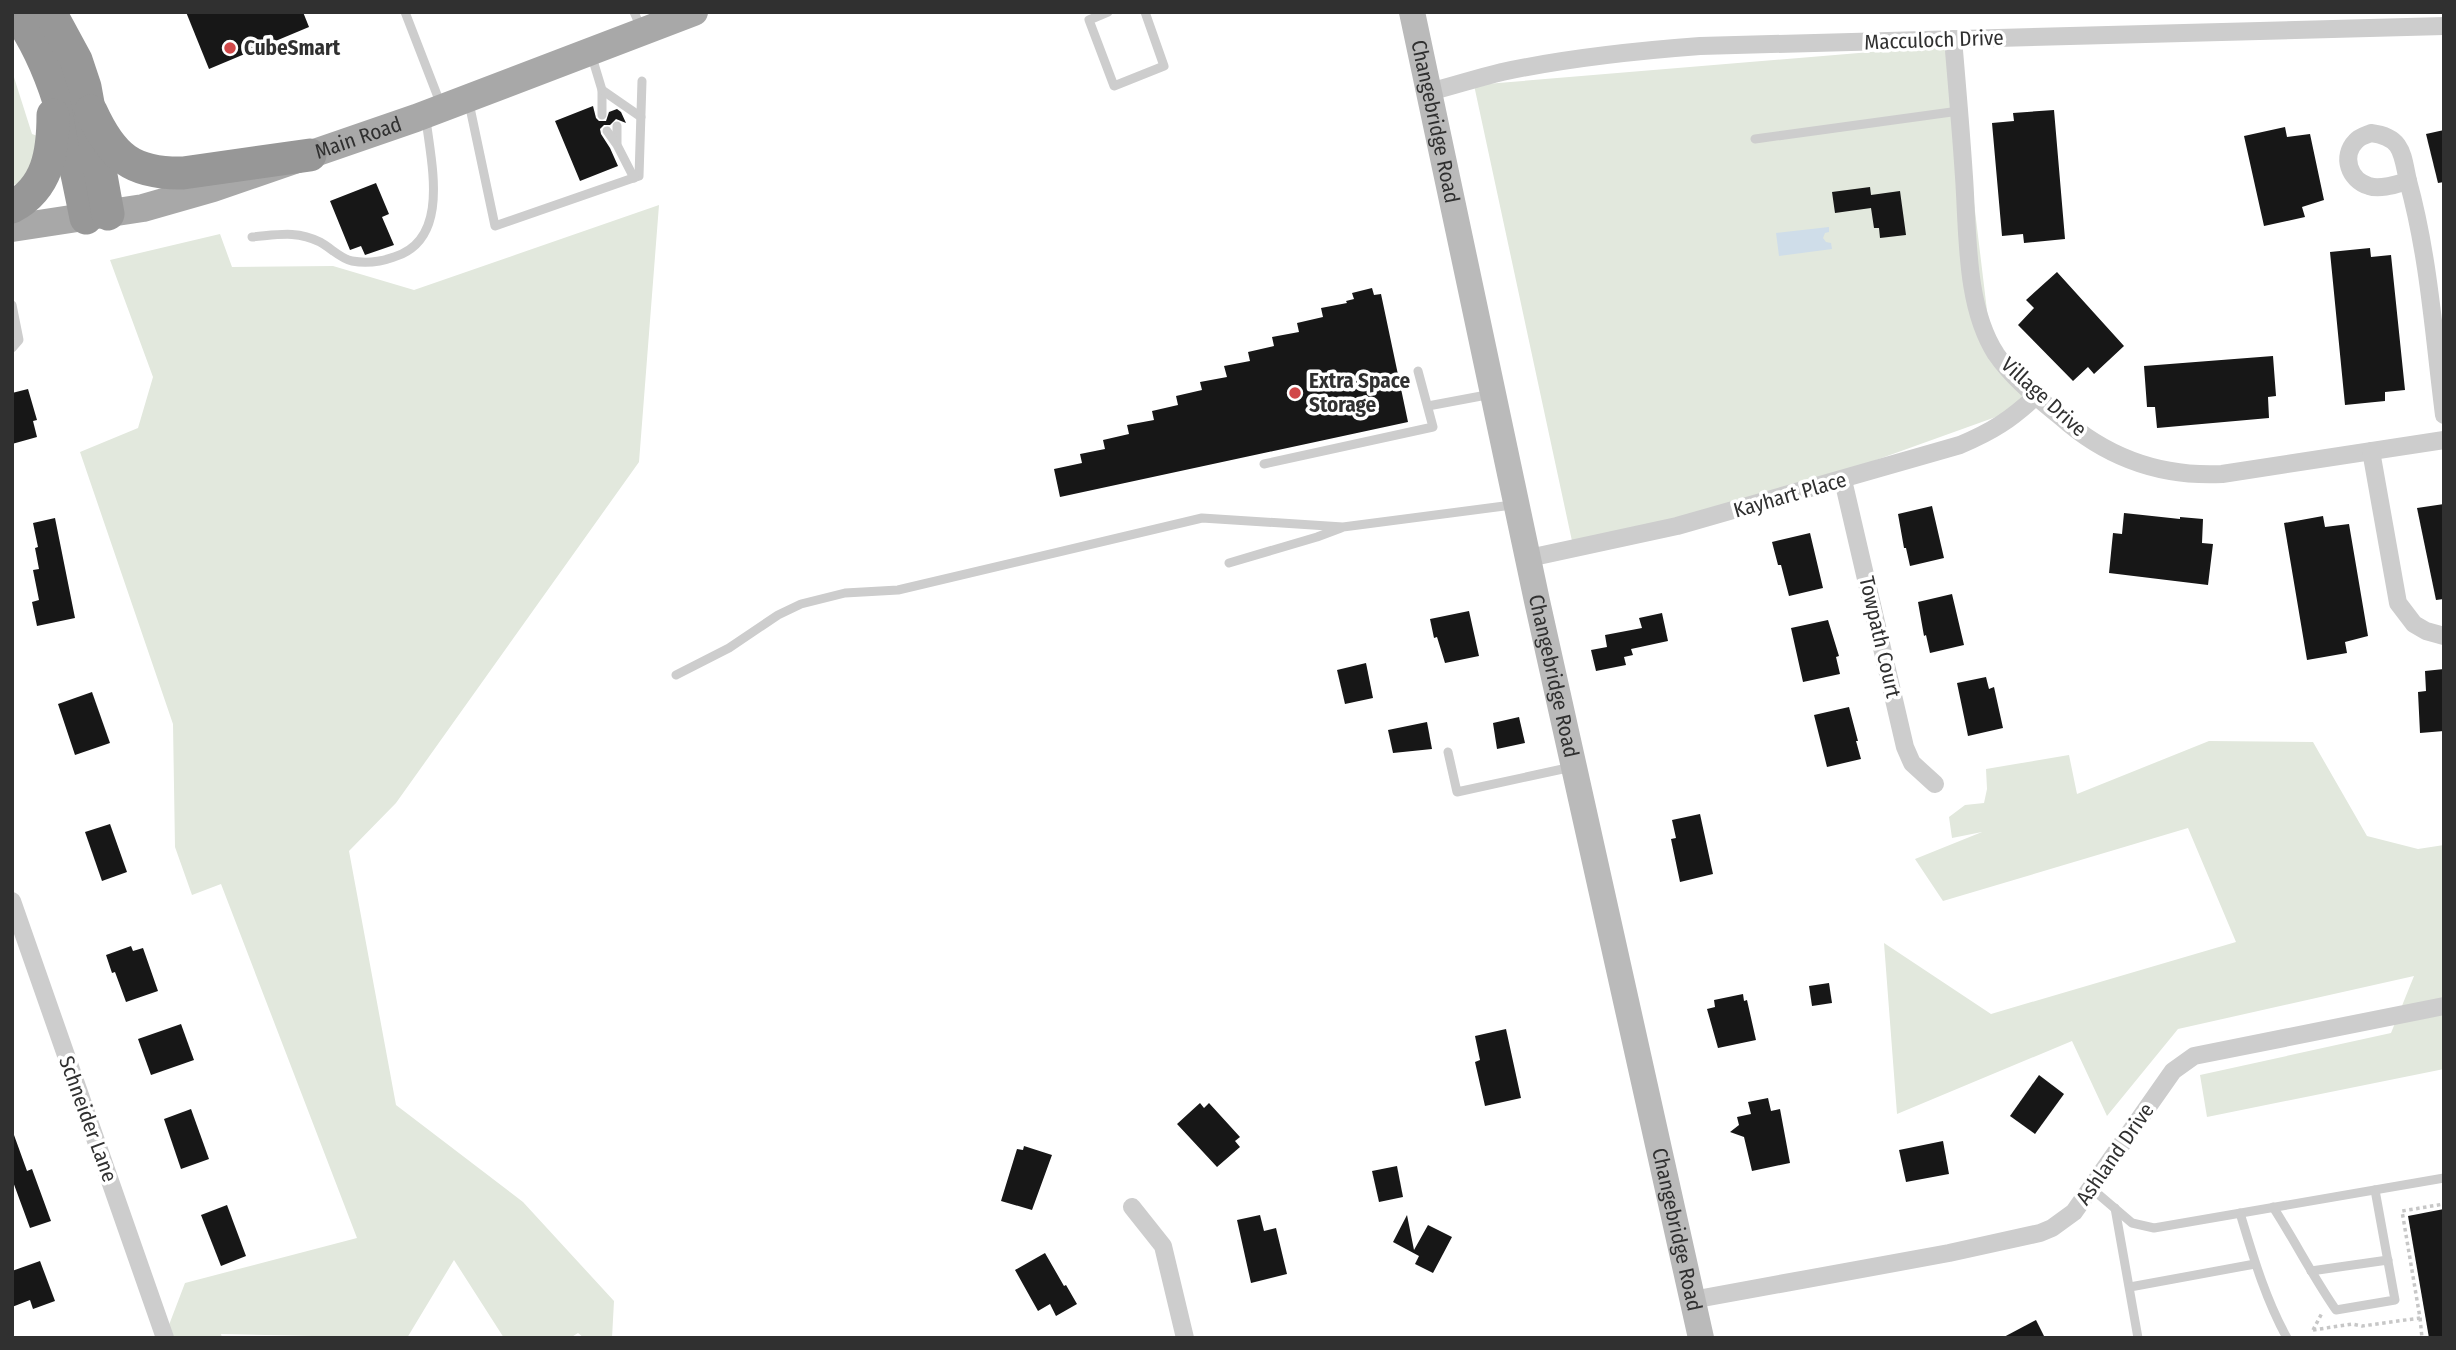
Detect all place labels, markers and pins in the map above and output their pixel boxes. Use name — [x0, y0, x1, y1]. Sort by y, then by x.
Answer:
place label: CubeSmart — [244, 35, 341, 61]
marker: CubeSmart — [222, 40, 238, 56]
place label: Extra Space Storage — [1309, 368, 1410, 418]
marker: Extra Space Storage — [1287, 385, 1303, 401]

